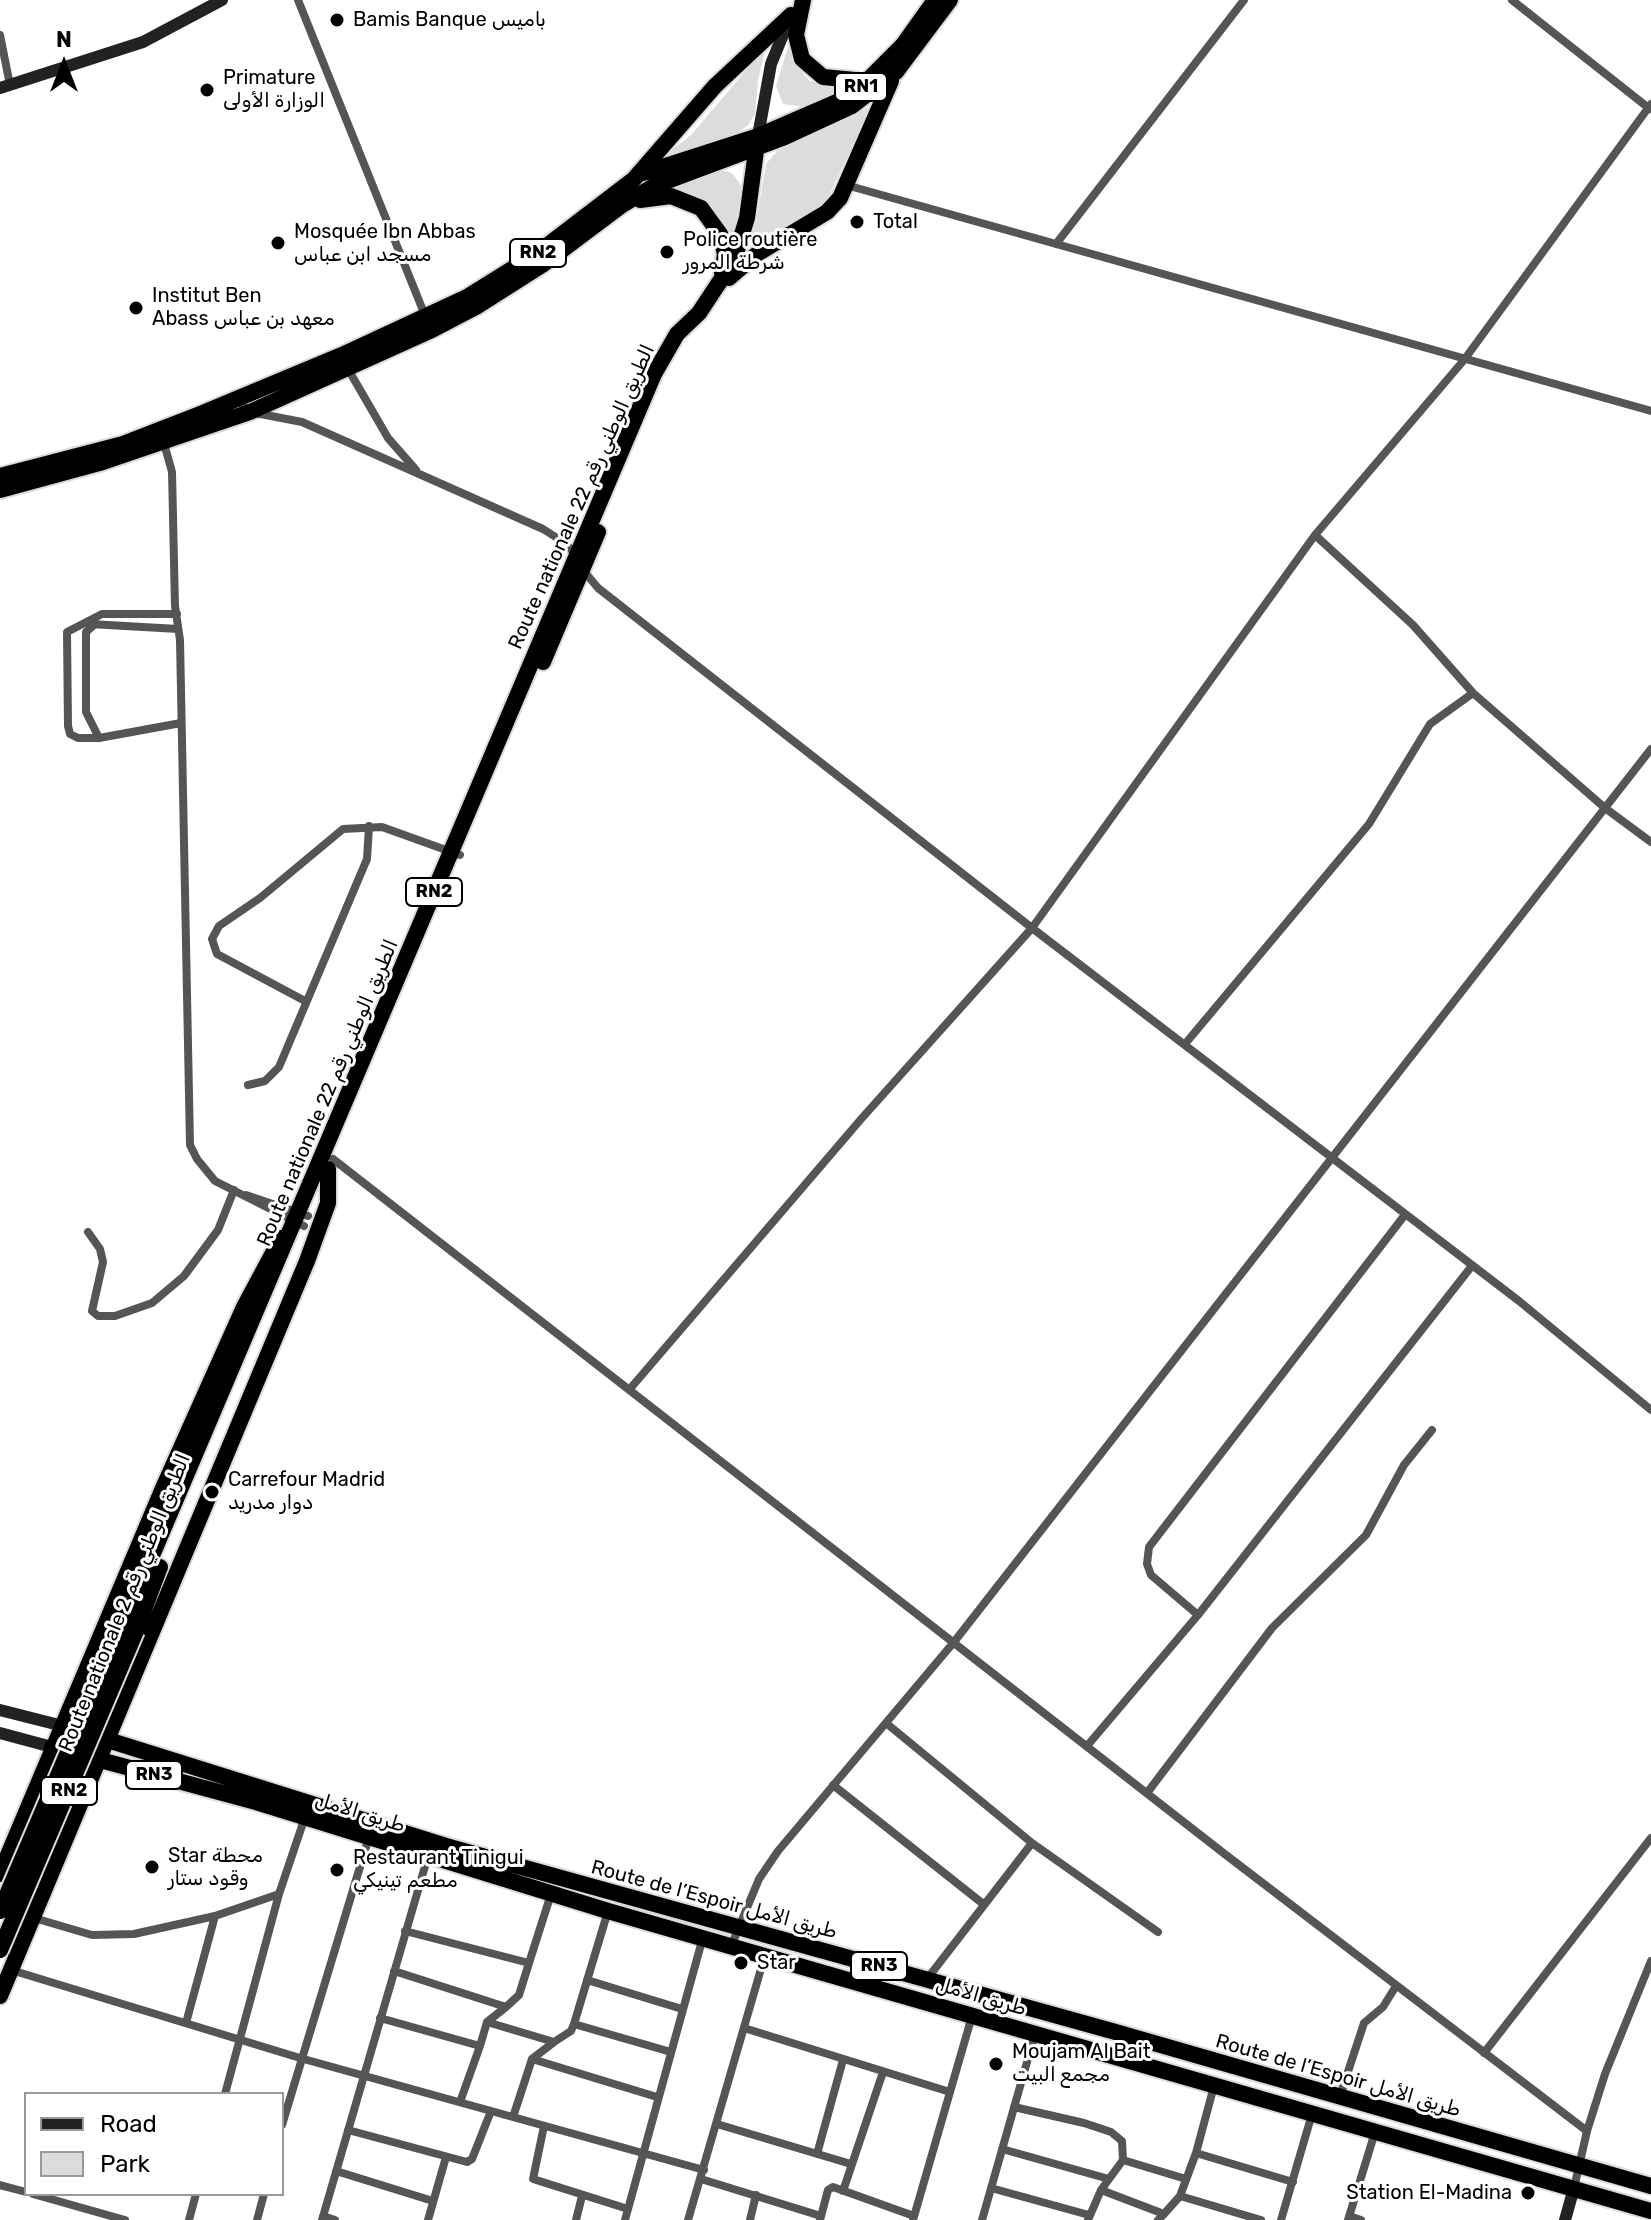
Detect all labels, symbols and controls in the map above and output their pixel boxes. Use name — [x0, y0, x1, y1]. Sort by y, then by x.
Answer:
place label: Bamis Banque باميس — [353, 8, 546, 32]
marker: Bamis Banque باميس — [328, 11, 346, 29]
north arrow — [24, 24, 104, 104]
text: N — [56, 26, 72, 53]
place label: Primature الوزارة الأولى — [223, 66, 325, 113]
road number: RN1 — [835, 73, 887, 101]
marker: Primature الوزارة الأولى — [198, 81, 216, 99]
place label: Total — [873, 210, 918, 234]
marker: Total — [848, 213, 866, 231]
place label: Mosquée Ibn Abbas مسجد ابن عباس — [294, 220, 476, 267]
place label: Police routière شرطة المرور — [683, 228, 817, 275]
marker: Mosquée Ibn Abbas مسجد ابن عباس — [269, 234, 287, 252]
road number: RN2 — [510, 239, 566, 267]
marker: Police routière شرطة المرور — [658, 243, 676, 261]
place label: Institut Ben Abass معهد بن عباس — [152, 284, 335, 331]
marker: Institut Ben Abass معهد بن عباس — [127, 299, 145, 317]
street label: Route nationale 22 الطريق الوطني رقم — [504, 341, 660, 653]
road number: RN2 — [406, 878, 462, 906]
street label: Route nationale 22 الطريق الوطني رقم — [252, 936, 404, 1250]
street label: Route nationale الطريق الوطني رقم 2 — [54, 1451, 196, 1755]
place label: Carrefour Madrid دوار مدريد — [228, 1468, 385, 1515]
marker: Carrefour Madrid دوار مدريد — [203, 1483, 221, 1501]
road number: RN3 — [126, 1761, 182, 1789]
road number: RN2 — [41, 1777, 97, 1805]
street label: طريق الأمل — [312, 1788, 408, 1838]
place label: Star محطة وقود ستار — [168, 1844, 263, 1891]
place label: Restaurant Tinigui مطعم تينيكي — [353, 1846, 524, 1893]
street label: Route de l’Espoir طريق الأمل — [588, 1856, 840, 1944]
marker: Star محطة وقود ستار — [143, 1858, 161, 1876]
marker: Restaurant Tinigui مطعم تينيكي — [328, 1861, 346, 1879]
place label: Star — [757, 1951, 796, 1975]
road number: RN3 — [851, 1952, 907, 1980]
marker: Star — [732, 1954, 750, 1972]
street label: طريق الأمل — [933, 1973, 1029, 2021]
street label: Route de l’Espoir طريق الأمل — [1213, 2029, 1463, 2123]
place label: Moujam Al Bait مجمع البيت — [1012, 2040, 1150, 2087]
marker: Moujam Al Bait مجمع البيت — [987, 2055, 1005, 2073]
legend — [24, 2092, 284, 2196]
text: Road — [100, 2110, 157, 2138]
text: Park — [100, 2150, 150, 2178]
place label: Station El-Madina — [1346, 2181, 1512, 2205]
marker: Station El-Madina — [1519, 2184, 1537, 2202]

